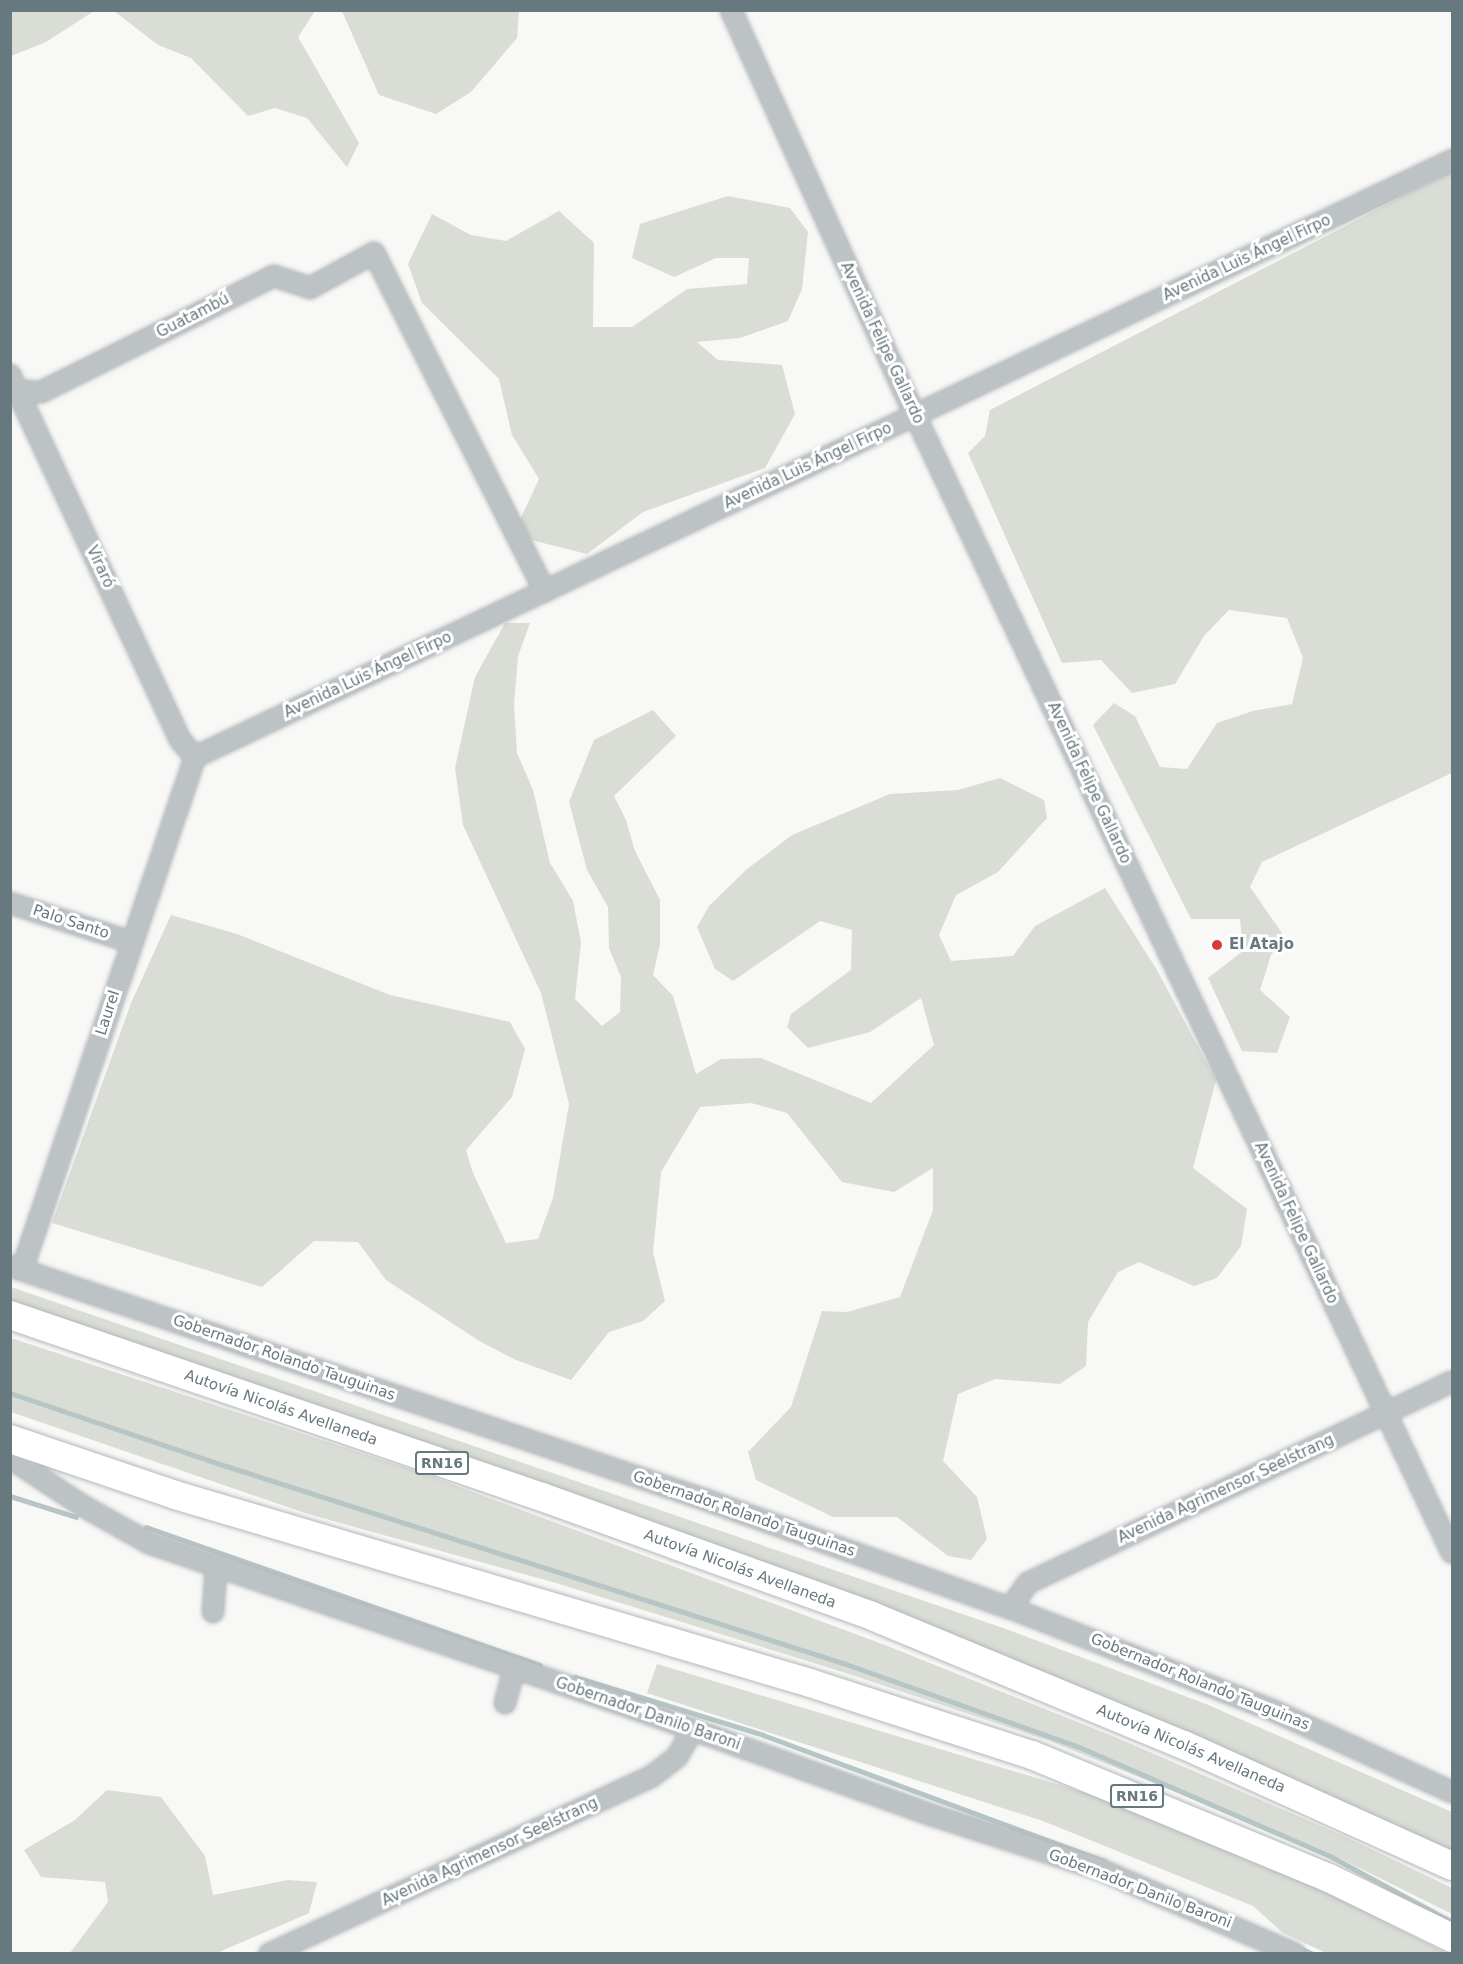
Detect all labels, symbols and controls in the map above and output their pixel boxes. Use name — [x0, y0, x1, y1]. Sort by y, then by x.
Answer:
street label: Avenida Luis Ángel Firpo — [1160, 211, 1334, 305]
street label: Avenida Felipe Gallardo — [837, 259, 927, 427]
street label: Guatambú — [154, 290, 232, 342]
street label: Avenida Luis Ángel Firpo — [721, 419, 895, 513]
street label: Viraró — [82, 543, 118, 591]
street label: Avenida Luis Ángel Firpo — [281, 628, 455, 722]
street label: Avenida Felipe Gallardo — [1044, 699, 1134, 867]
street label: Palo Santo — [31, 901, 111, 943]
place label: El Atajo — [1229, 936, 1294, 954]
marker: El Atajo — [1210, 938, 1224, 952]
street label: Laurel — [92, 988, 124, 1038]
street label: Avenida Felipe Gallardo — [1251, 1139, 1341, 1307]
street label: Gobernador Rolando Tauguinas — [170, 1311, 398, 1405]
street label: Autovía Nicolás Avellaneda — [182, 1366, 380, 1450]
street label: Avenida Agrimensor Seelstrang — [1115, 1431, 1337, 1547]
road number: RN16 — [415, 1452, 469, 1474]
street label: Gobernador Rolando Tauguinas — [630, 1467, 858, 1561]
street label: Autovía Nicolás Avellaneda — [642, 1526, 838, 1612]
street label: Gobernador Rolando Tauguinas — [1088, 1630, 1312, 1734]
street label: Gobernador Danilo Baroni — [553, 1674, 743, 1754]
street label: Autovía Nicolás Avellaneda — [1094, 1701, 1288, 1797]
road number: RN16 — [1110, 1785, 1164, 1807]
street label: Avenida Agrimensor Seelstrang — [379, 1794, 601, 1910]
street label: Gobernador Danilo Baroni — [1046, 1846, 1234, 1932]

